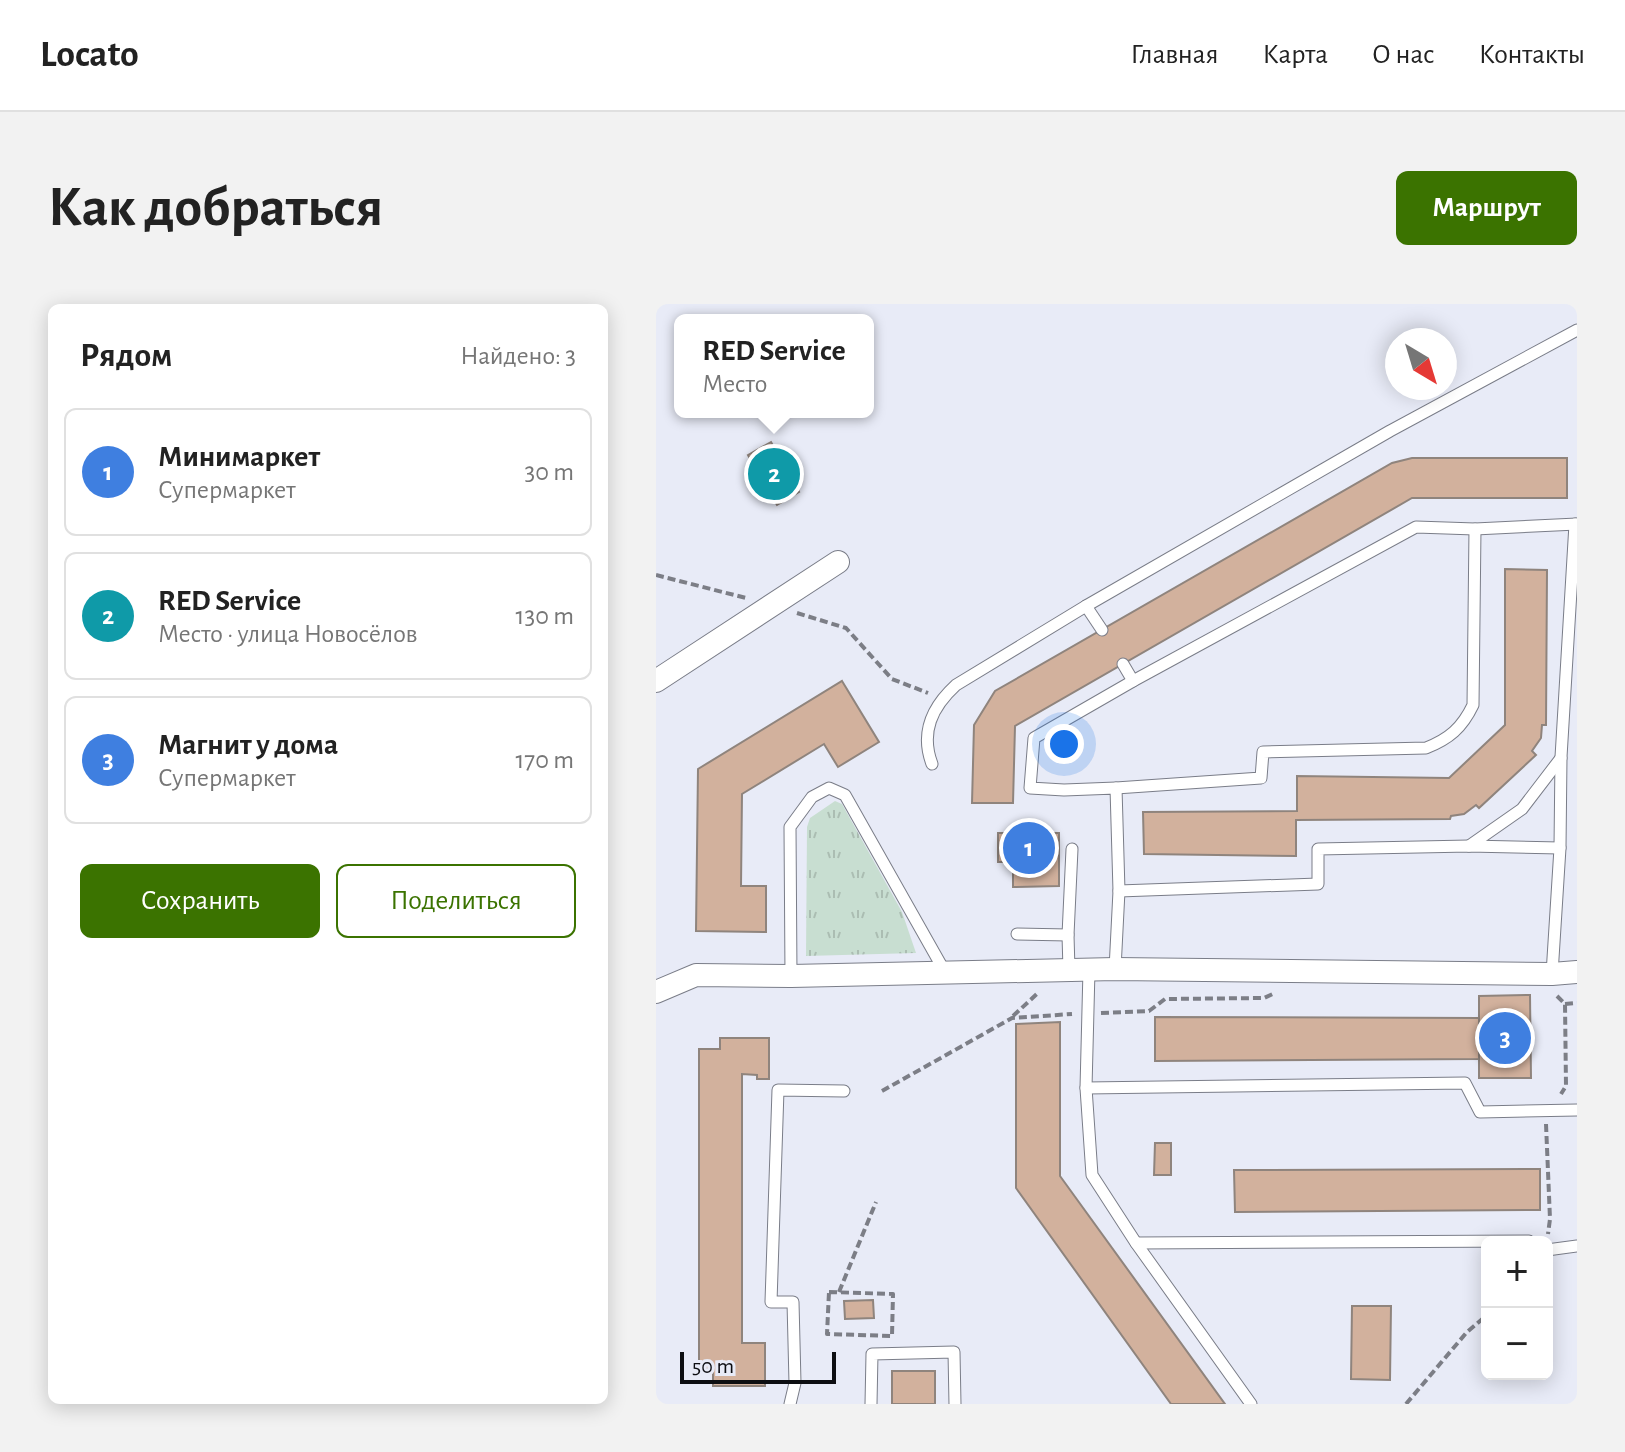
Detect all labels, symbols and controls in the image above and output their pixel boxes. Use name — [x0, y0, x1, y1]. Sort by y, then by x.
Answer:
text: Locato — [40, 36, 139, 74]
text: Главная — [1130, 41, 1218, 69]
text: Карта — [1262, 41, 1328, 69]
text: О нас — [1372, 41, 1435, 69]
text: Контакты — [1479, 41, 1585, 69]
button: Маршрут — [1396, 171, 1577, 245]
text: Как добраться — [48, 180, 383, 236]
popup — [674, 314, 874, 418]
north arrow — [1385, 328, 1457, 400]
text: RED Service — [702, 336, 846, 366]
text: Рядом — [80, 339, 172, 373]
text: Найдено: 3 — [460, 343, 576, 369]
text: Место — [702, 371, 767, 397]
text: Минимаркет — [158, 442, 320, 472]
pin: 2 — [748, 444, 800, 504]
text: 1 — [103, 459, 113, 485]
text: 30 m — [524, 459, 574, 485]
text: Супермаркет — [158, 477, 296, 503]
text: RED Service — [158, 586, 301, 616]
text: 2 — [102, 603, 114, 629]
text: 130 m — [516, 603, 574, 629]
text: Место · улица Новосёлов — [158, 621, 418, 647]
your location — [1044, 724, 1084, 764]
text: Магнит у дома — [158, 730, 338, 760]
text: 3 — [102, 747, 114, 773]
text: 170 m — [515, 747, 574, 773]
text: Супермаркет — [158, 765, 296, 791]
pin: 1 — [1003, 818, 1055, 878]
button: Сохранить — [80, 864, 320, 938]
button: Поделиться — [336, 864, 576, 938]
pin: 3 — [1479, 1008, 1531, 1068]
map controls — [1481, 1236, 1553, 1380]
button: + — [1481, 1236, 1553, 1308]
button: − — [1481, 1308, 1553, 1380]
scale bar — [680, 1348, 836, 1384]
text: 50 m — [692, 1355, 734, 1377]

